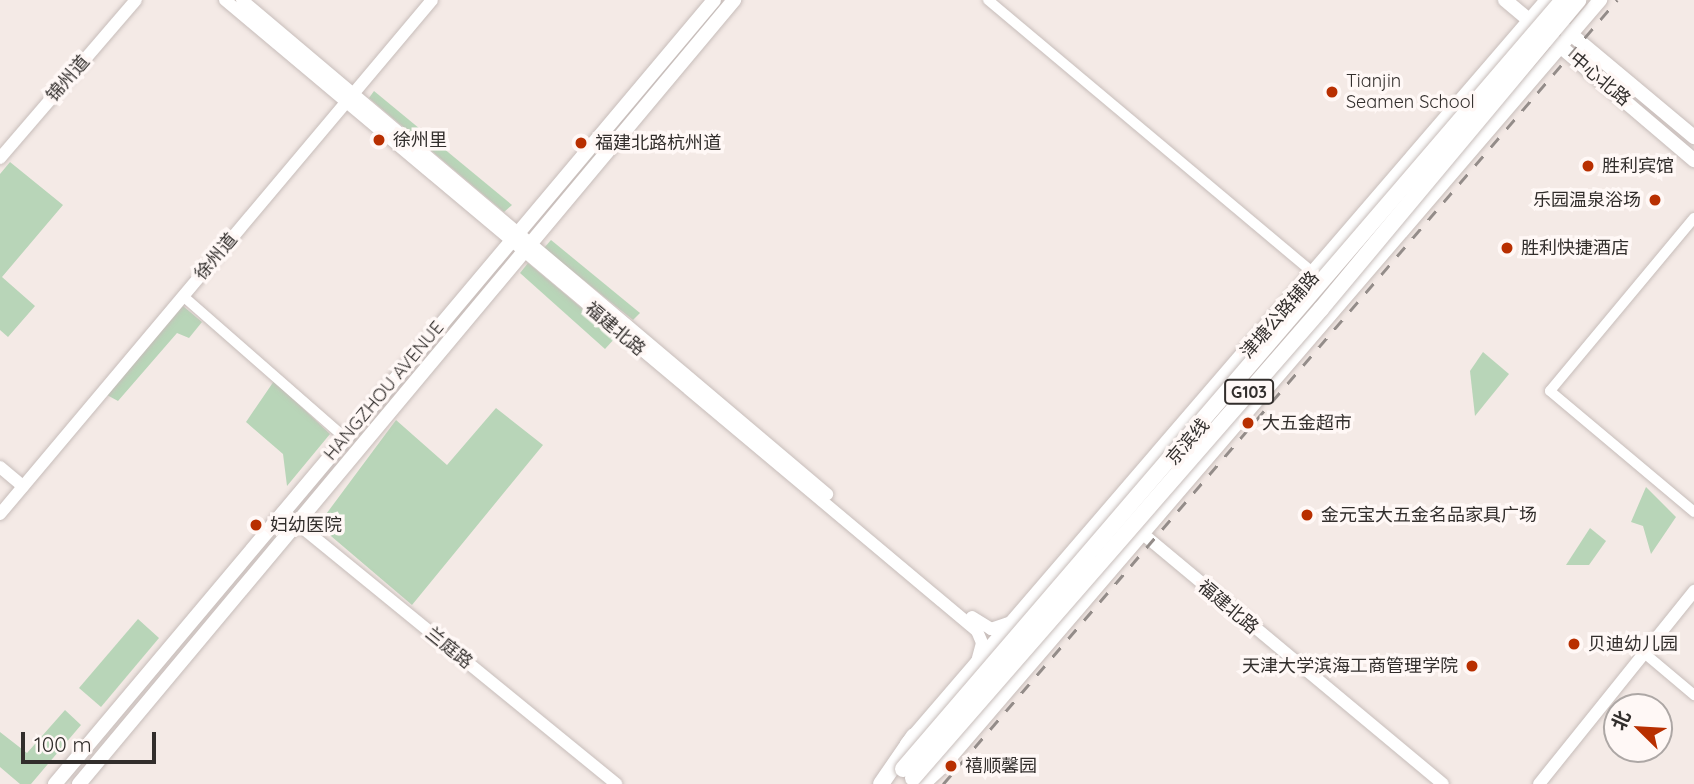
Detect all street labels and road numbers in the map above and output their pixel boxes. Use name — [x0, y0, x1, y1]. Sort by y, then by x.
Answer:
street label: 中心北路 — [1565, 48, 1635, 110]
street label: 锦州道 — [42, 52, 94, 106]
street label: 徐州道 — [190, 229, 242, 285]
street label: 津塘公路辅路 — [1236, 267, 1324, 363]
street label: 福建北路 — [580, 298, 650, 360]
street label: HANGZHOU AVENUE — [320, 317, 448, 465]
road number: G103 — [1223, 380, 1275, 404]
street label: 京滨线 — [1162, 415, 1214, 469]
street label: 福建北路 — [1193, 576, 1263, 638]
street label: 兰庭路 — [421, 623, 477, 673]

